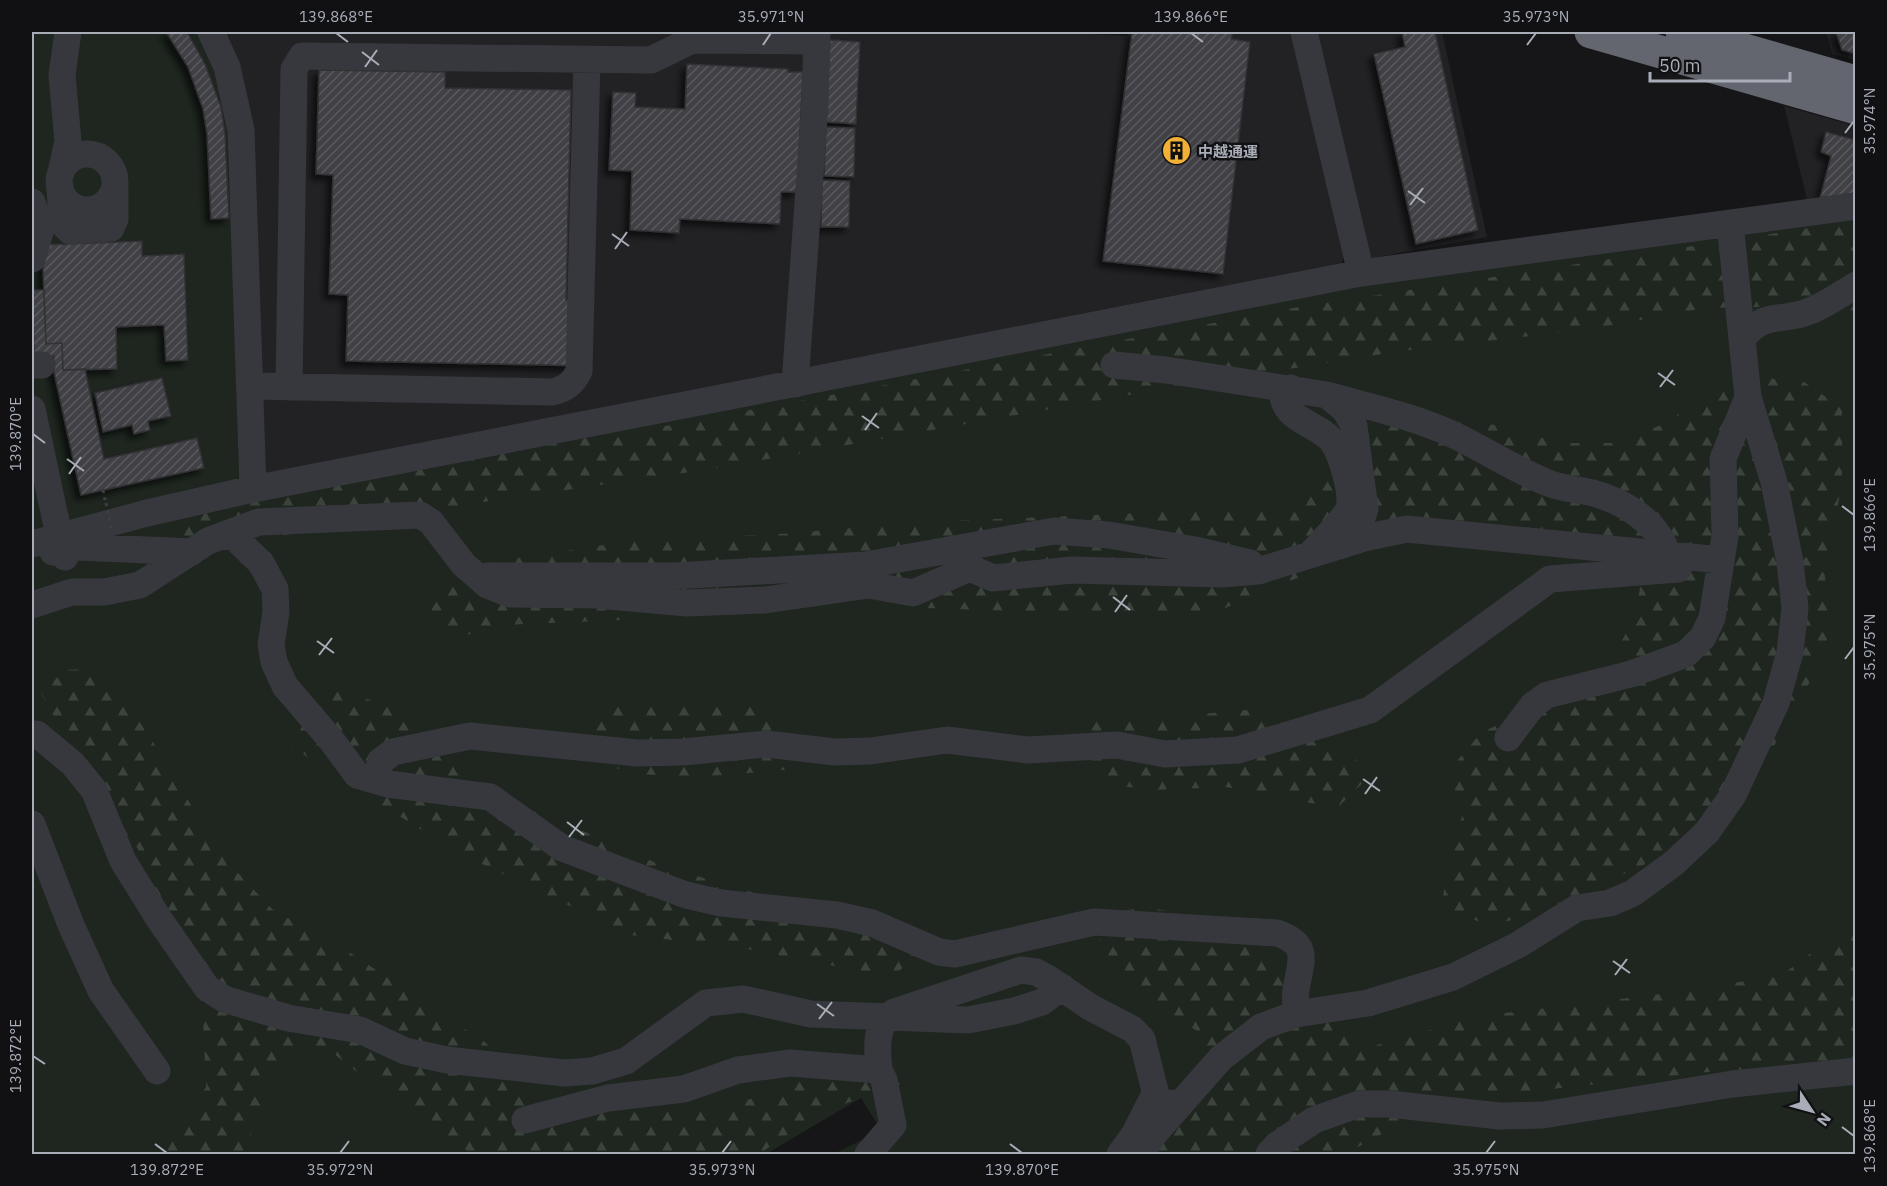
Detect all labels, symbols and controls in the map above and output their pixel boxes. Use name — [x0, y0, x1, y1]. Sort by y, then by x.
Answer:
text: 139.868°E — [299, 7, 373, 26]
text: 35.971°N — [738, 7, 804, 26]
text: 139.866°E — [1154, 7, 1228, 26]
text: 35.973°N — [1503, 7, 1569, 26]
scale bar — [1650, 45, 1790, 83]
text: 50 m — [1659, 54, 1701, 77]
text: 35.974°N — [1860, 88, 1879, 154]
building icon: 中越通運 — [1161, 135, 1193, 167]
place label: 中越通運 — [1198, 142, 1258, 161]
text: 139.870°E — [6, 397, 25, 471]
text: 139.866°E — [1860, 478, 1879, 552]
text: 35.975°N — [1860, 614, 1879, 680]
text: 139.872°E — [6, 1019, 25, 1093]
north arrow — [1782, 1081, 1842, 1141]
text: 139.868°E — [1860, 1099, 1879, 1173]
text: N — [1813, 1109, 1836, 1130]
text: 139.872°E — [130, 1160, 204, 1179]
text: 35.972°N — [307, 1160, 373, 1179]
text: 35.973°N — [689, 1160, 755, 1179]
text: 139.870°E — [985, 1160, 1059, 1179]
text: 35.975°N — [1453, 1160, 1519, 1179]

